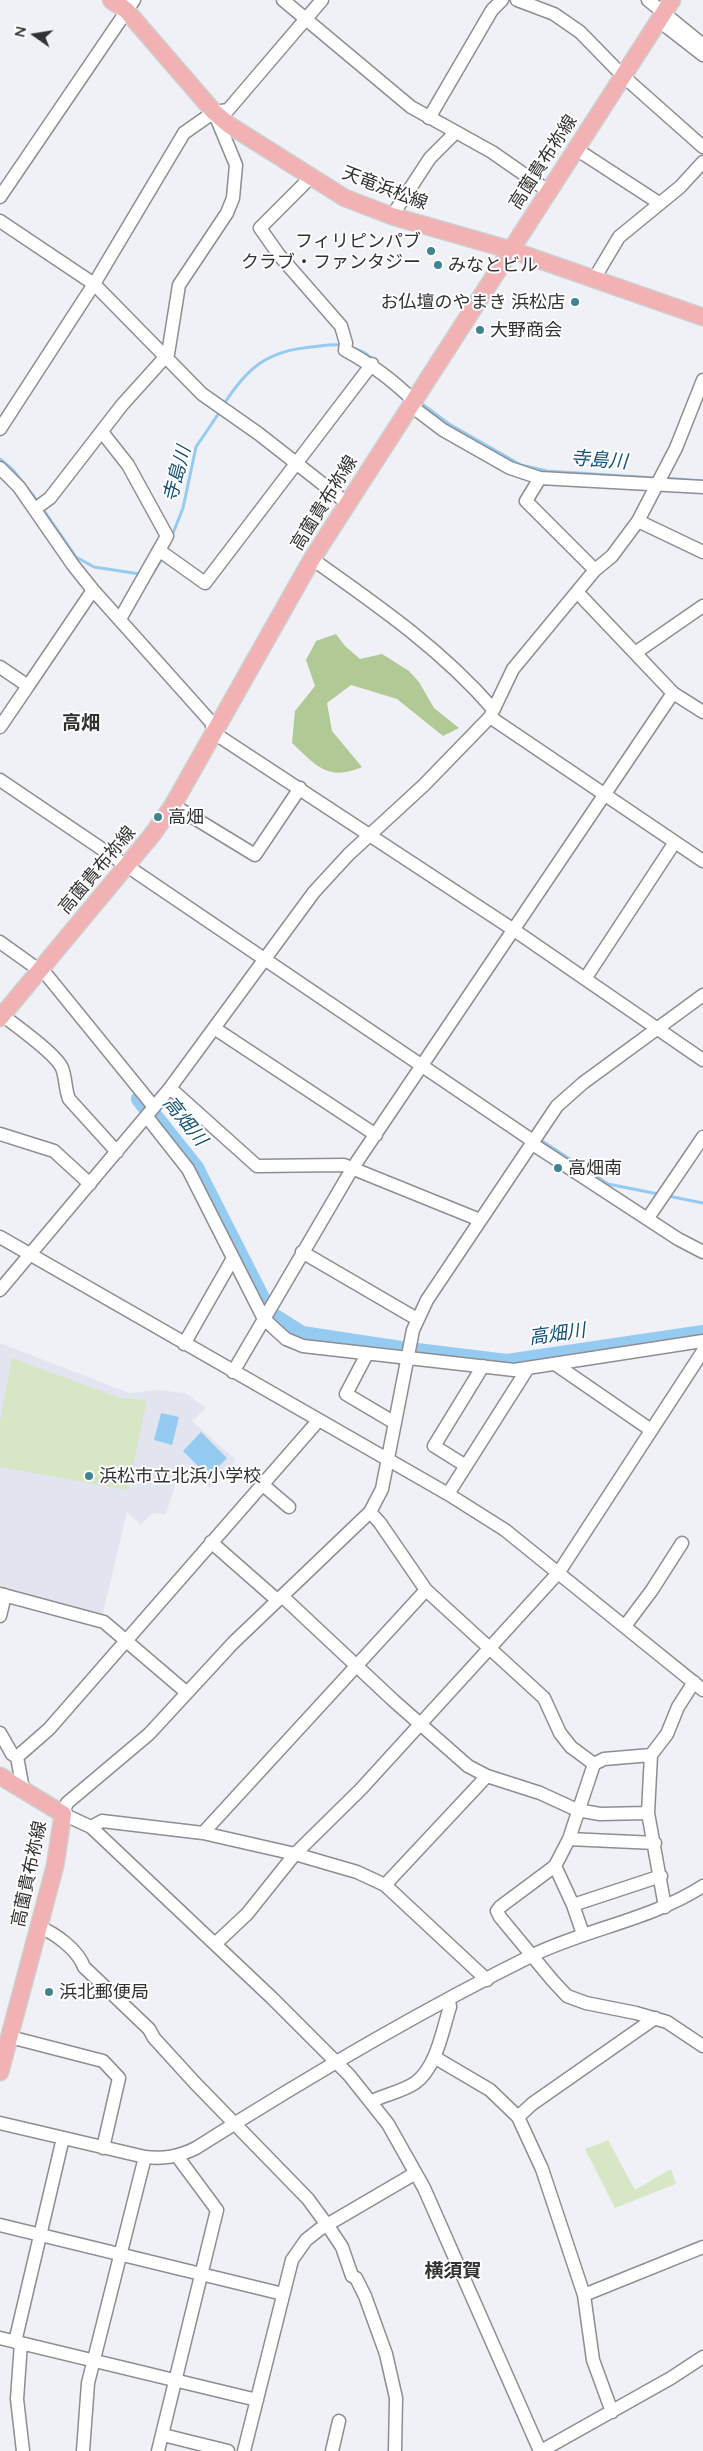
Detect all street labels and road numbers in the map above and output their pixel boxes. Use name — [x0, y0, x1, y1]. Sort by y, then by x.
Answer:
street label: 高薗貴布祢線 — [505, 111, 581, 213]
street label: 天竜浜松線 — [339, 162, 431, 214]
street label: 高薗貴布祢線 — [286, 451, 362, 555]
street label: 高薗貴布祢線 — [54, 822, 140, 918]
street label: 高薗貴布祢線 — [7, 1819, 51, 1929]

